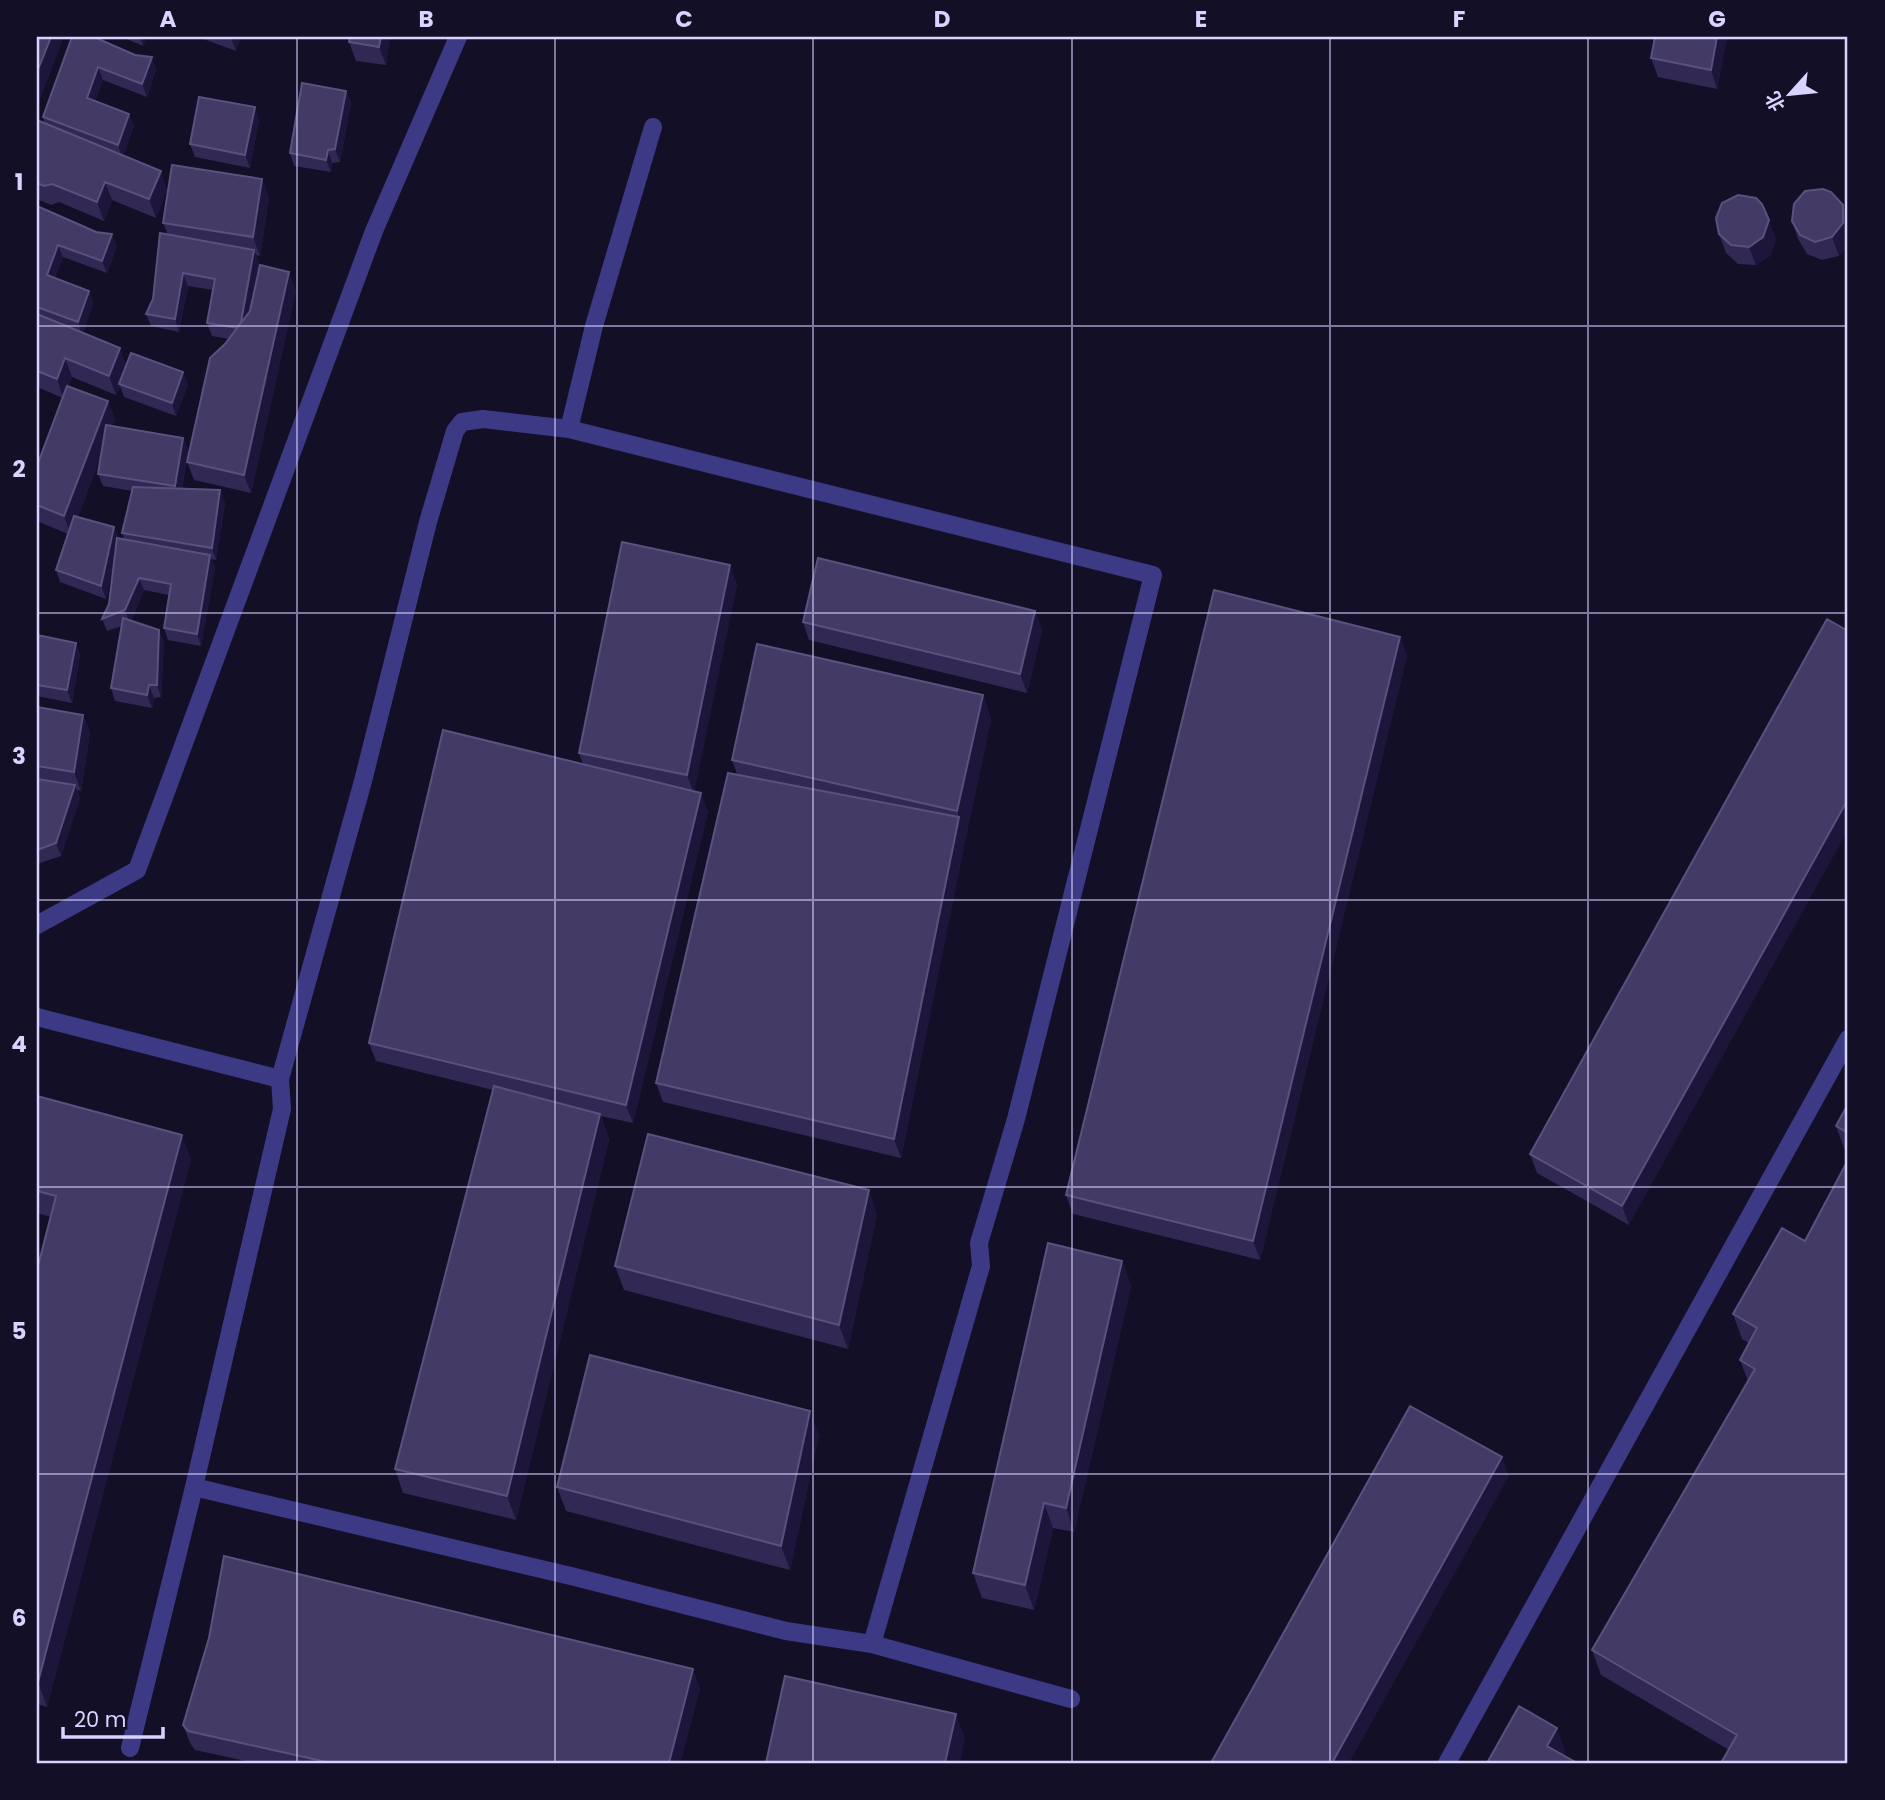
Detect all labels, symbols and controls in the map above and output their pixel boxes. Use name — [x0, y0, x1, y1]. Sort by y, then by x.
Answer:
text: A — [160, 3, 177, 35]
text: B — [418, 3, 434, 35]
text: C — [675, 3, 693, 35]
text: D — [934, 3, 950, 35]
text: E — [1195, 3, 1207, 35]
text: F — [1453, 3, 1465, 35]
text: G — [1708, 3, 1726, 35]
north arrow — [1756, 60, 1826, 130]
text: 北 — [1759, 87, 1792, 116]
text: 1 — [15, 166, 23, 198]
text: 2 — [12, 453, 26, 485]
text: 3 — [12, 740, 26, 772]
text: 4 — [11, 1028, 27, 1060]
text: 5 — [12, 1315, 26, 1347]
text: 6 — [12, 1602, 26, 1634]
scale bar — [63, 1695, 163, 1739]
text: 20 m — [74, 1705, 127, 1734]

